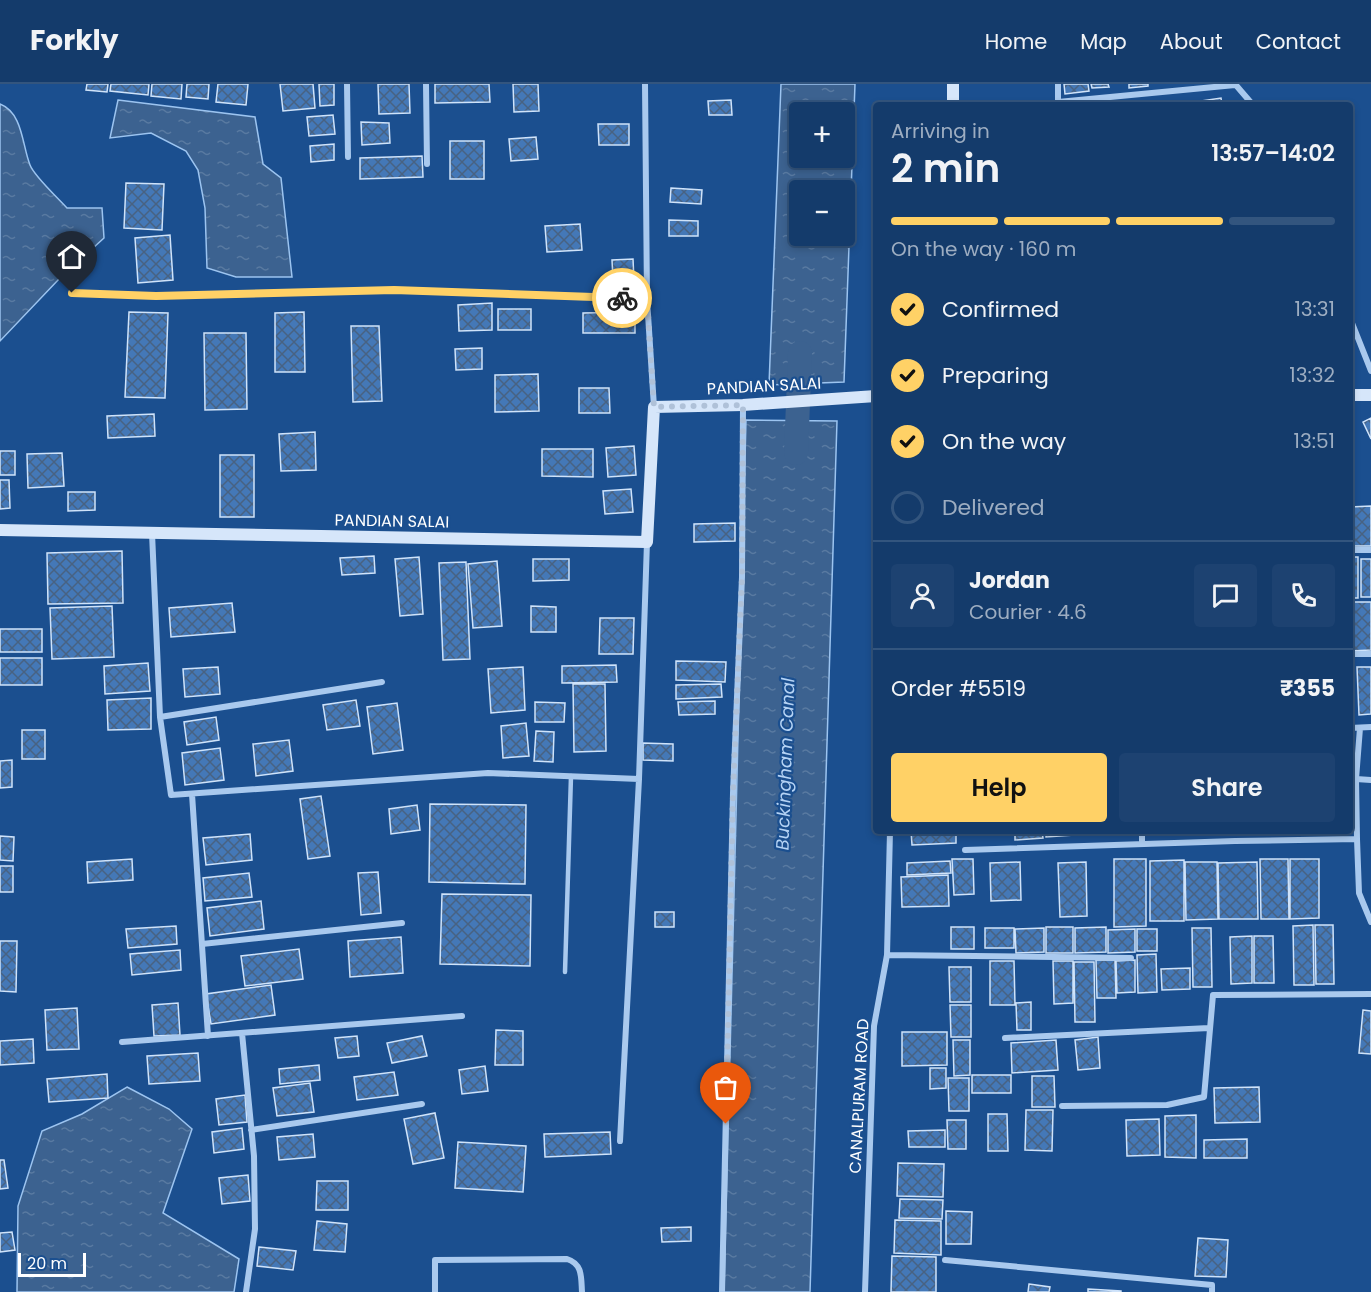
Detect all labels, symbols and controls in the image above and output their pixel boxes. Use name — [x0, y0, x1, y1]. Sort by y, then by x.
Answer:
text: Forkly — [30, 21, 118, 60]
text: Home — [985, 27, 1047, 56]
text: Map — [1080, 27, 1127, 56]
text: About — [1160, 27, 1223, 56]
text: Contact — [1256, 27, 1341, 56]
map controls — [789, 102, 855, 246]
button: + — [789, 102, 855, 168]
text: Arriving in — [891, 117, 990, 145]
text: 13:57–14:02 — [1211, 138, 1335, 169]
text: 2 min — [891, 141, 1000, 196]
button: − — [789, 180, 855, 246]
pin — [46, 231, 97, 293]
text: On the way · 160 m — [891, 235, 1076, 263]
icon: home — [55, 240, 88, 273]
courier — [592, 268, 652, 328]
icon: bike — [606, 282, 639, 315]
icon: check — [891, 293, 924, 326]
text: Confirmed — [942, 294, 1059, 325]
text: 13:31 — [1294, 295, 1335, 323]
icon: check — [891, 359, 924, 392]
text: Preparing — [942, 360, 1049, 391]
text: 13:32 — [1289, 361, 1335, 389]
street label: PANDIAN SALAI — [706, 372, 822, 400]
icon: check — [891, 425, 924, 458]
text: On the way — [942, 426, 1066, 457]
text: 13:51 — [1294, 427, 1335, 455]
text: Delivered — [942, 492, 1045, 523]
street label: PANDIAN SALAI — [334, 509, 450, 533]
button: person — [891, 564, 954, 627]
button: chat — [1194, 564, 1257, 627]
button: phone — [1272, 564, 1335, 627]
text: Jordan — [969, 565, 1050, 596]
text: Courier · 4.6 — [969, 598, 1087, 626]
text: Order #5519 — [891, 673, 1026, 704]
text: ₹355 — [1280, 673, 1335, 704]
water label: Buckingham Canal — [769, 677, 801, 851]
button: Help — [891, 753, 1107, 822]
button: Share — [1119, 753, 1335, 822]
street label: CANALPURAM ROAD — [843, 1018, 875, 1174]
pin — [700, 1062, 751, 1124]
icon: bag — [709, 1071, 742, 1104]
scale bar — [18, 1250, 86, 1278]
text: 20 m — [27, 1252, 67, 1275]

